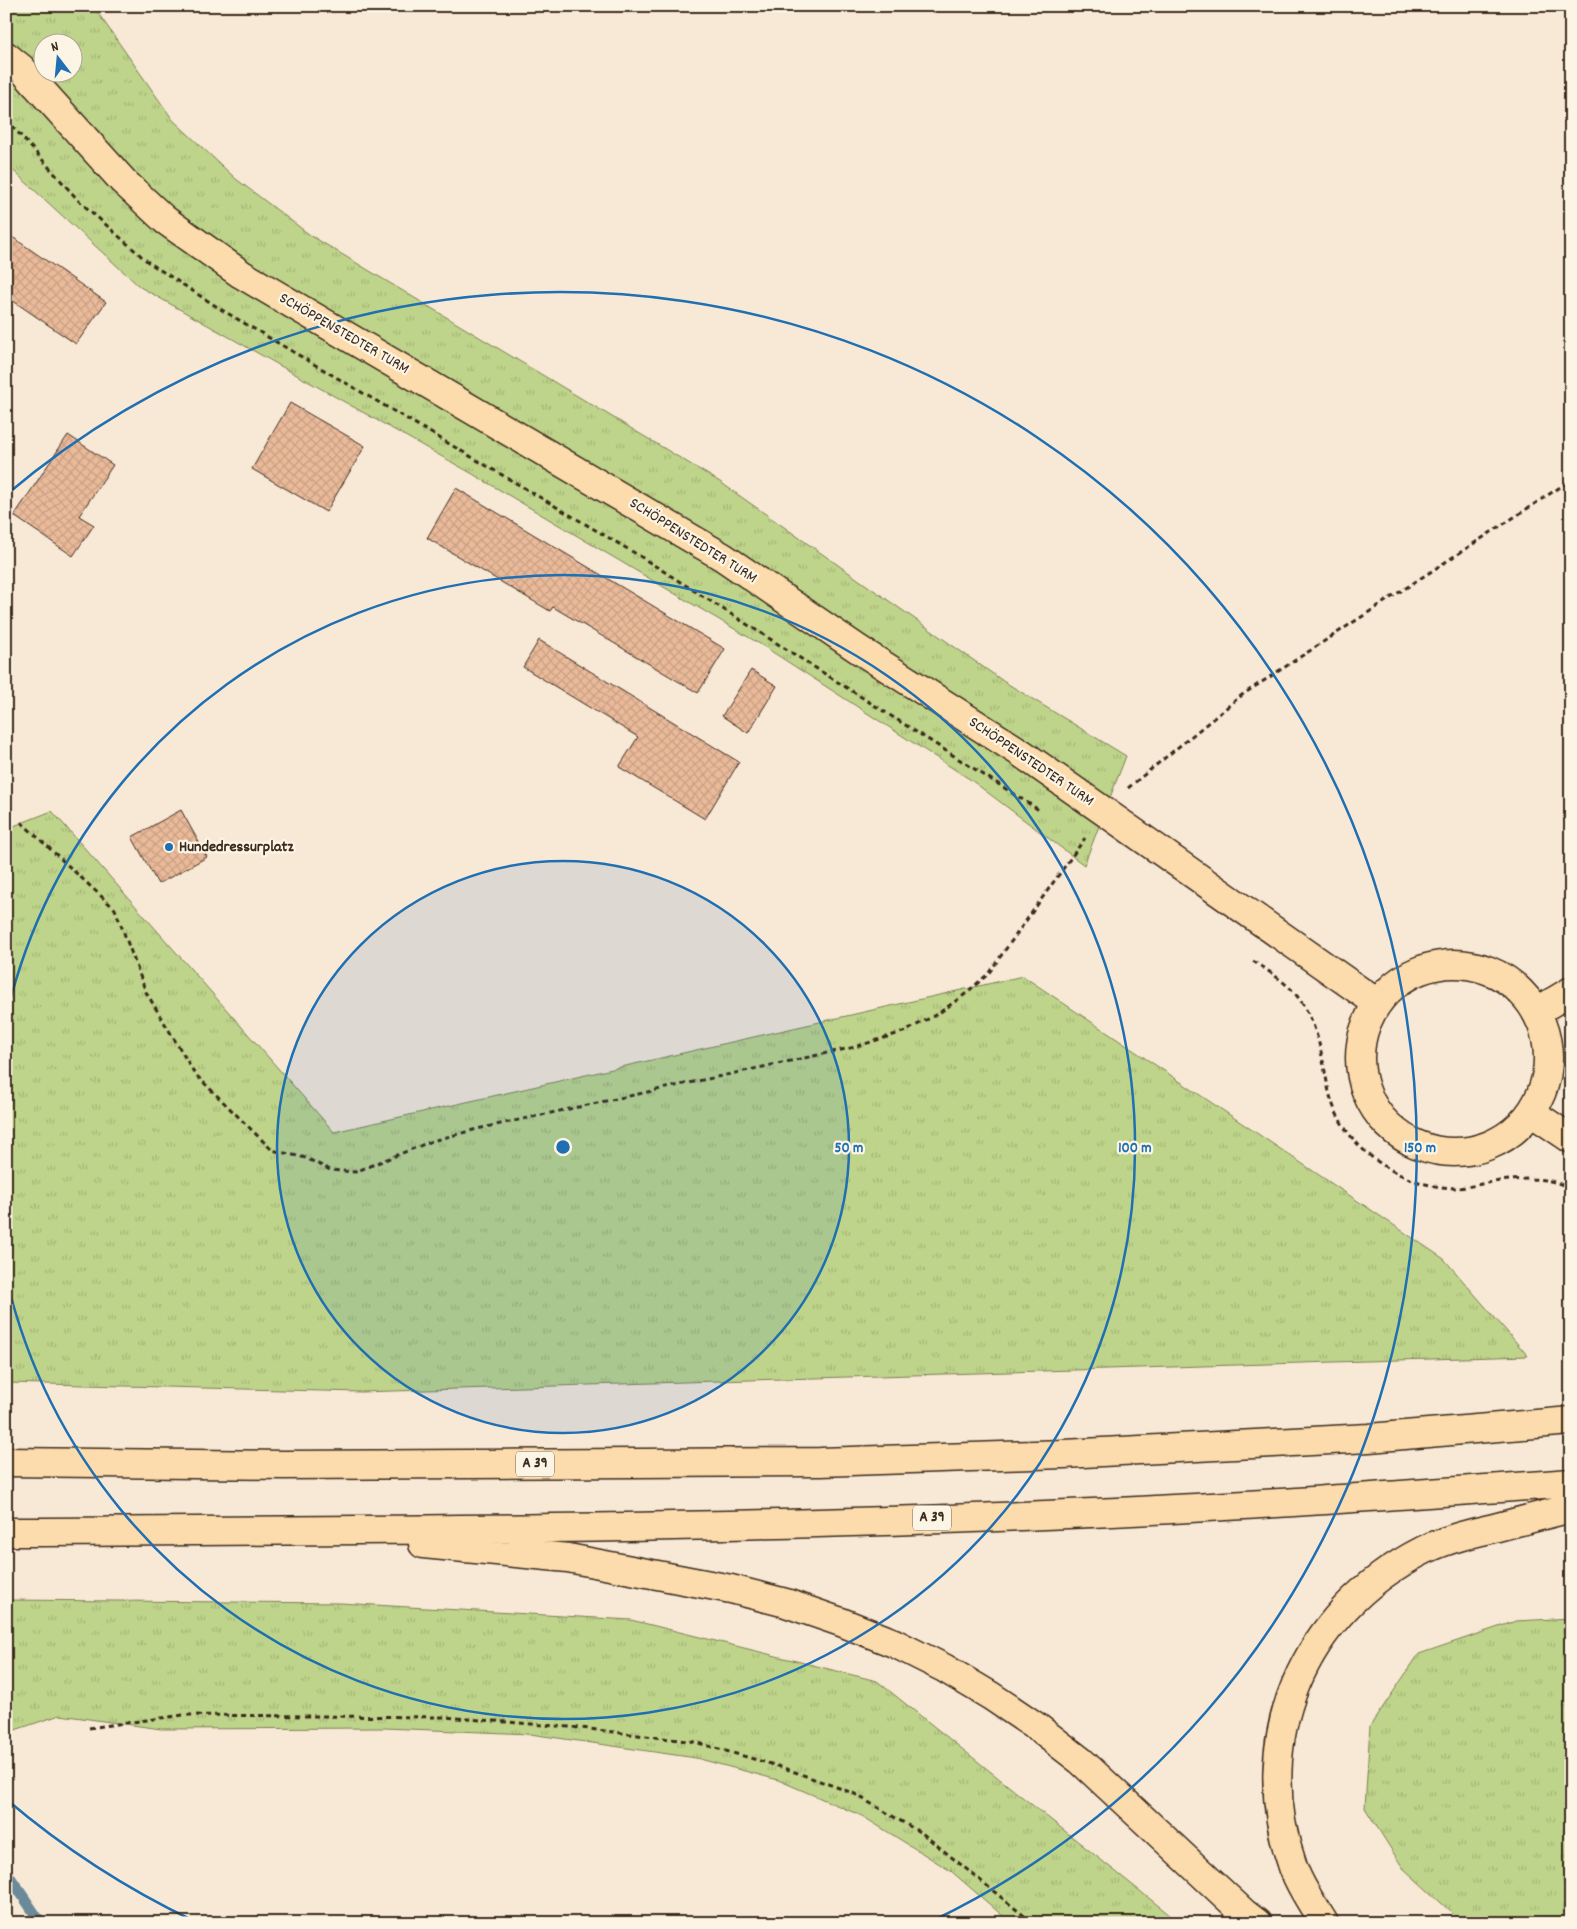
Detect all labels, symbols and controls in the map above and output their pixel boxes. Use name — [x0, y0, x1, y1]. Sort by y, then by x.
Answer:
north arrow — [32, 32, 82, 82]
text: N — [49, 37, 61, 58]
street label: SCHÖPPENSTEDTER TURM — [275, 287, 413, 381]
street label: SCHÖPPENSTEDTER TURM — [625, 492, 761, 590]
street label: SCHÖPPENSTEDTER TURM — [964, 711, 1098, 813]
place label: Hundedressurplatz — [179, 836, 294, 859]
marker: Hundedressurplatz — [163, 841, 175, 853]
centre of rings — [554, 1138, 572, 1156]
text: 50 m — [835, 1138, 863, 1160]
text: 100 m — [1118, 1138, 1152, 1160]
text: 150 m — [1404, 1138, 1436, 1160]
road number: A 39 — [516, 1452, 554, 1476]
road number: A 39 — [913, 1506, 951, 1530]

